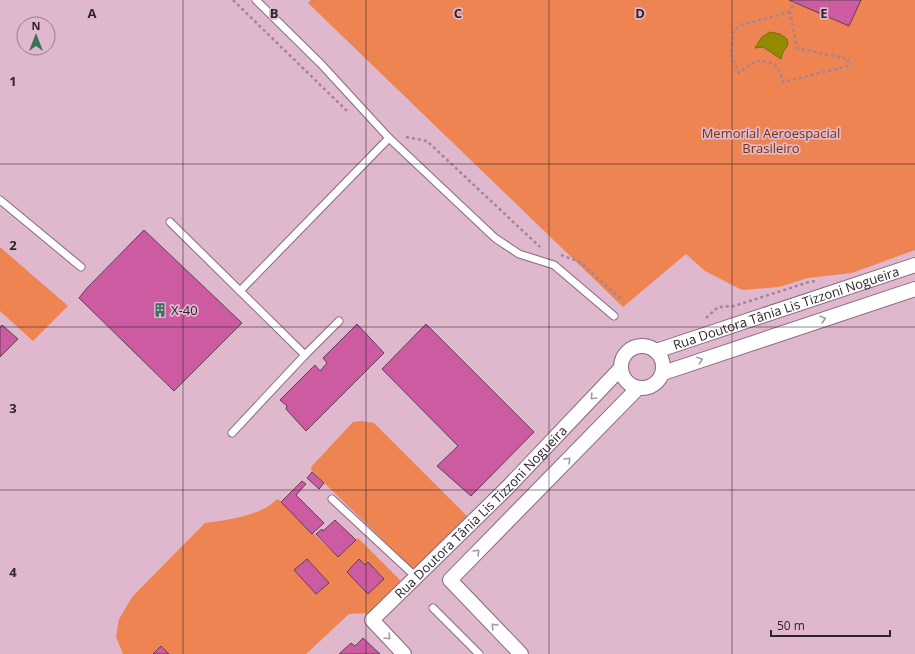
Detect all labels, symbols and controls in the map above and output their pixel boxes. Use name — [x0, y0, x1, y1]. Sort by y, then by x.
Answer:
text: A — [88, 4, 97, 22]
text: B — [270, 4, 279, 22]
text: C — [454, 4, 462, 22]
text: D — [635, 4, 645, 22]
text: E — [820, 4, 828, 22]
north arrow — [16, 16, 56, 56]
text: N — [32, 18, 40, 33]
text: 1 — [9, 72, 17, 90]
park label: Memorial Aeroespacial Brasileiro — [702, 124, 840, 157]
text: 2 — [9, 236, 17, 254]
street label: Rua Doutora Tânia Lis Tizzoni Nogueira — [671, 262, 901, 354]
place label: X-40 — [171, 301, 198, 319]
building icon: X-40 — [152, 302, 168, 318]
one-way arrow — [819, 315, 826, 324]
one-way arrow — [696, 356, 703, 365]
one-way arrow — [591, 392, 598, 400]
text: 3 — [9, 399, 17, 417]
street label: Rua Doutora Tânia Lis Tizzoni Nogueira — [390, 422, 571, 602]
one-way arrow — [563, 457, 571, 465]
one-way arrow — [472, 549, 480, 557]
text: 4 — [9, 563, 17, 581]
scale bar — [771, 612, 890, 638]
text: 50 m — [777, 617, 805, 634]
one-way arrow — [491, 623, 499, 631]
one-way arrow — [383, 632, 391, 640]

